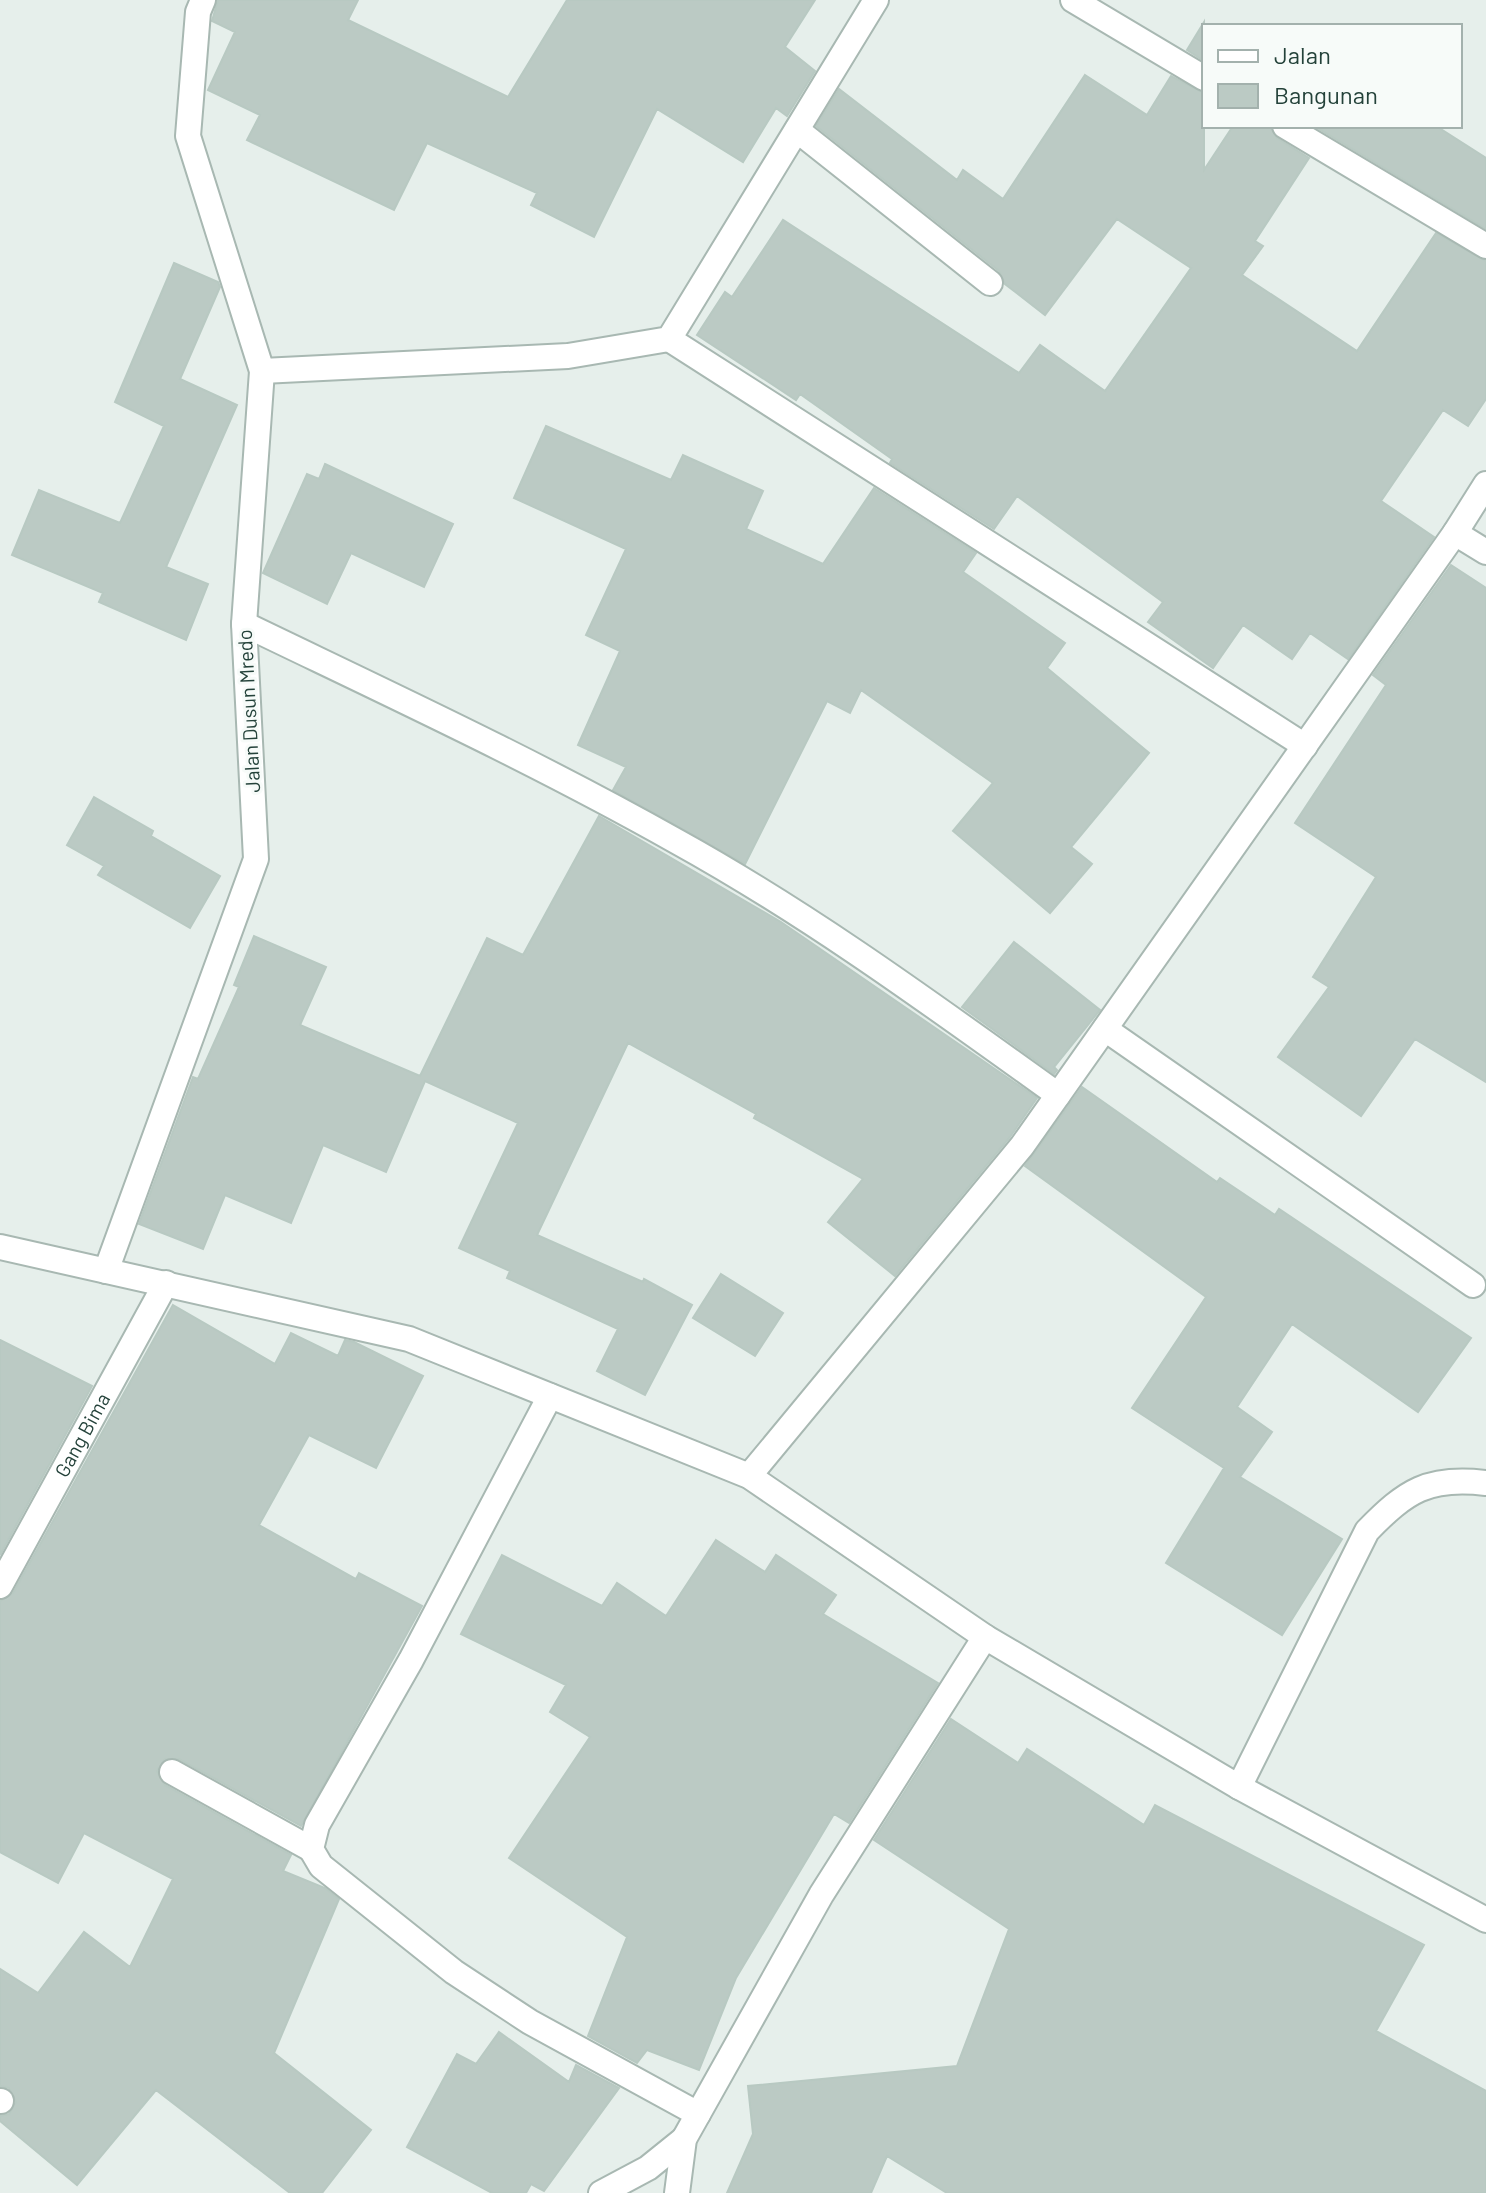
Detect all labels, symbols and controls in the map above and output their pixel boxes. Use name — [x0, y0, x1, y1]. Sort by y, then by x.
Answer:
legend — [1202, 24, 1462, 128]
text: Jalan — [1274, 40, 1331, 69]
text: Bangunan — [1274, 80, 1378, 109]
street label: Jalan Dusun Mredo — [232, 629, 264, 793]
street label: Gang Bima — [49, 1388, 114, 1481]

